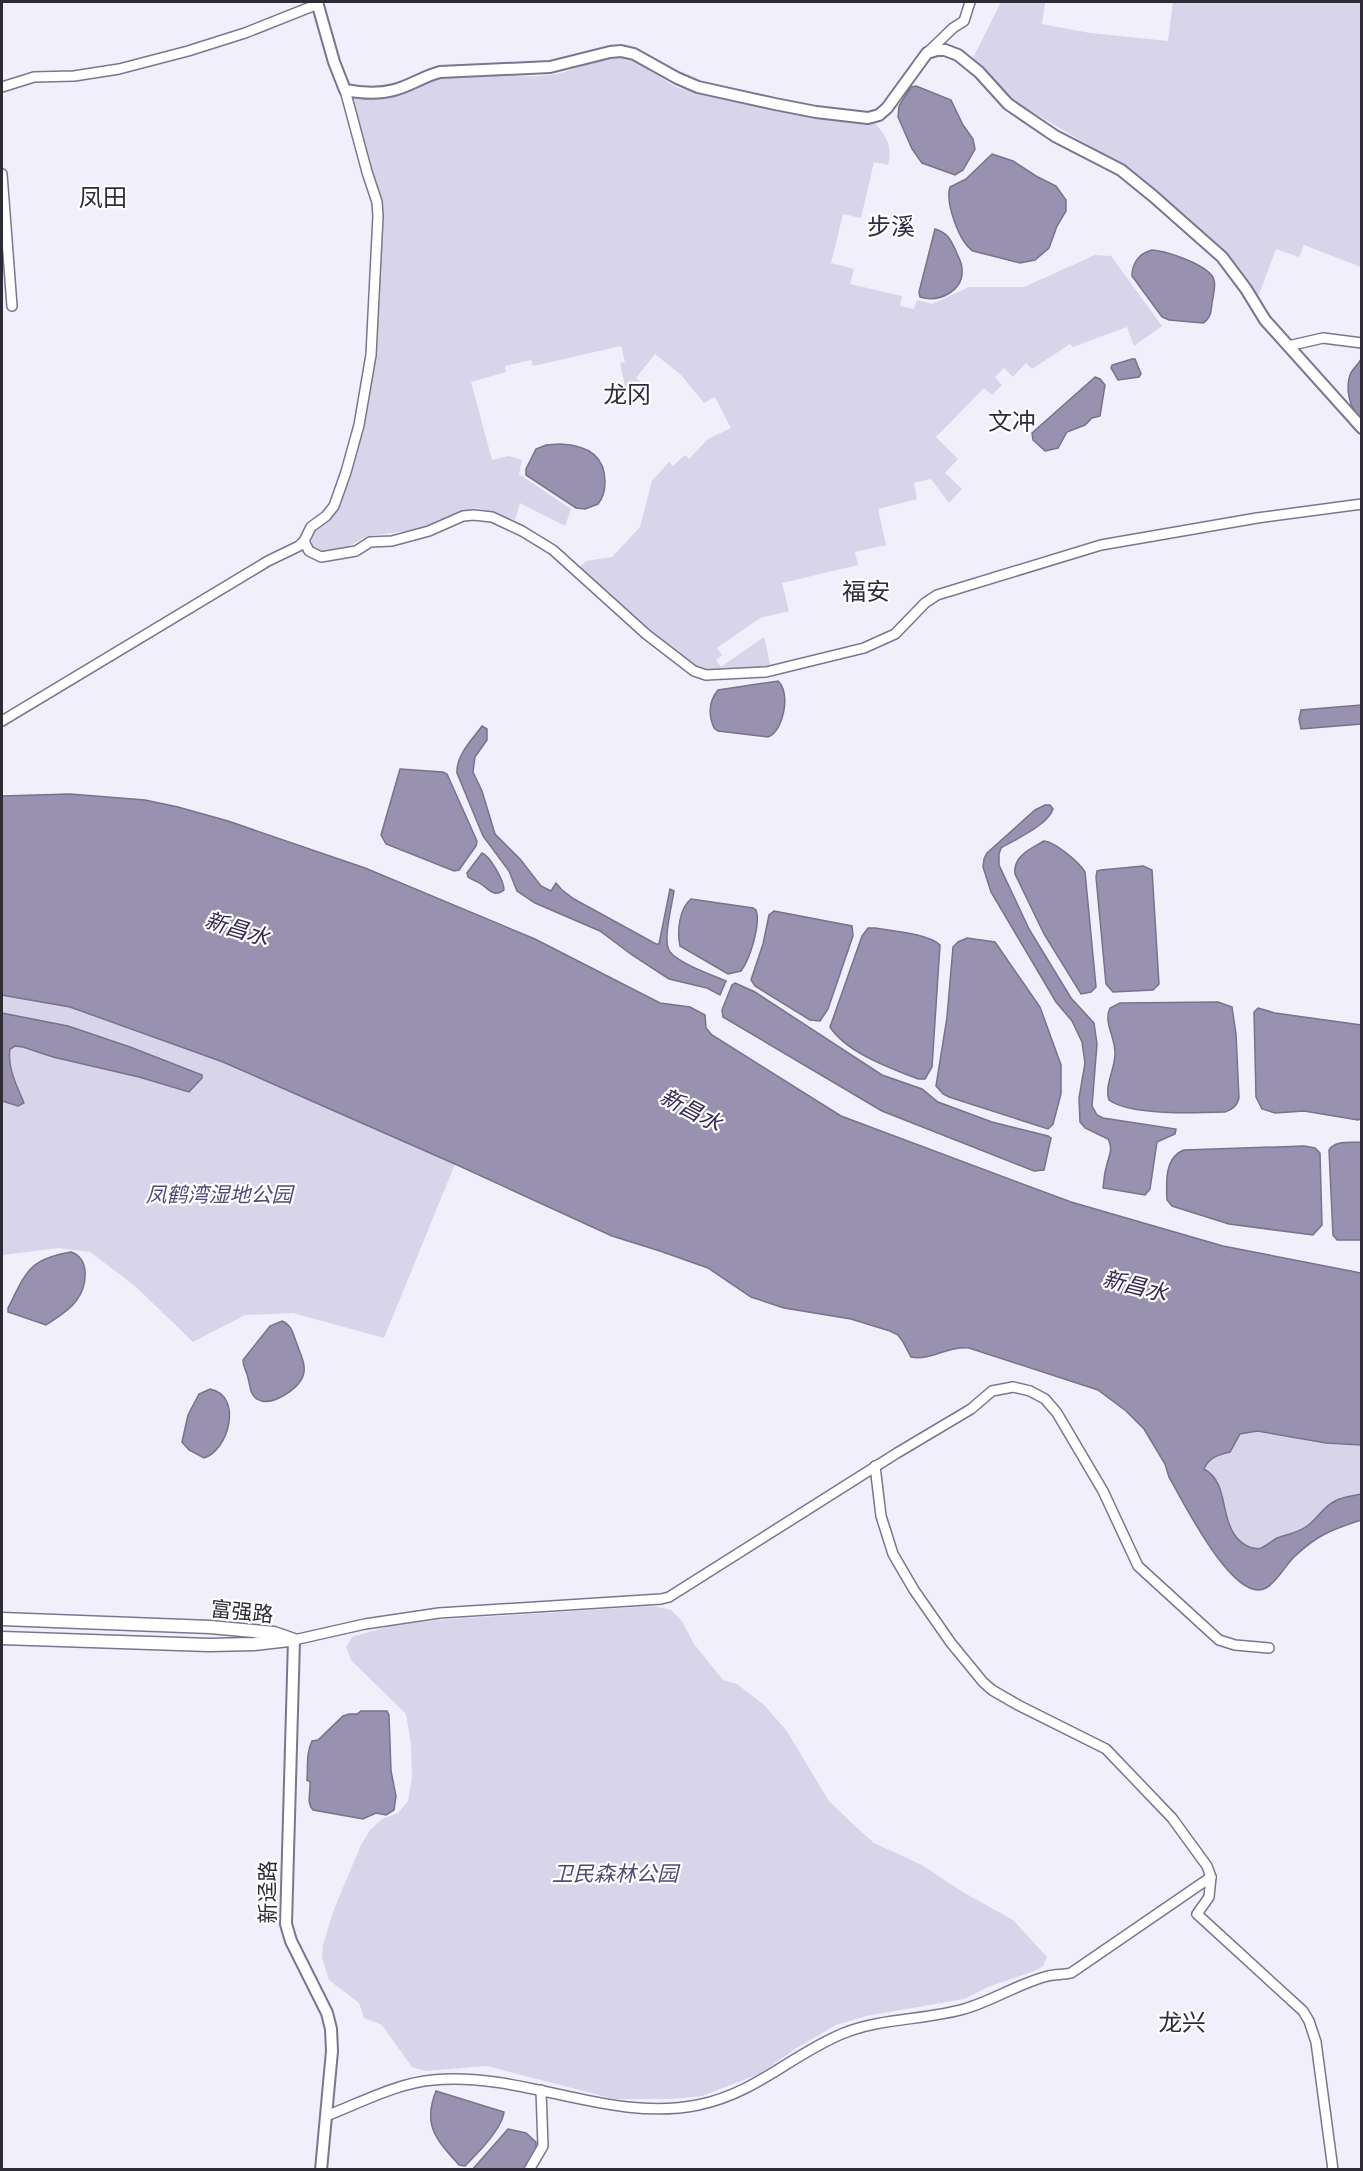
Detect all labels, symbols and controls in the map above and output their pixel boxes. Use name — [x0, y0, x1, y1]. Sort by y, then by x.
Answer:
district label: 凤田 — [79, 185, 127, 211]
district label: 步溪 — [867, 214, 915, 240]
district label: 龙冈 — [603, 382, 651, 408]
district label: 文冲 — [988, 409, 1036, 435]
district label: 福安 — [842, 579, 890, 605]
water label: 新昌水 — [202, 907, 273, 951]
water label: 新昌水 — [656, 1083, 727, 1137]
park label: 凤鹤湾湿地公园 — [146, 1183, 295, 1207]
water label: 新昌水 — [1100, 1266, 1171, 1306]
street label: 富强路 — [209, 1597, 275, 1627]
street label: 新迳路 — [256, 1861, 280, 1924]
park label: 卫民森林公园 — [552, 1862, 681, 1886]
district label: 龙兴 — [1158, 2010, 1206, 2036]

